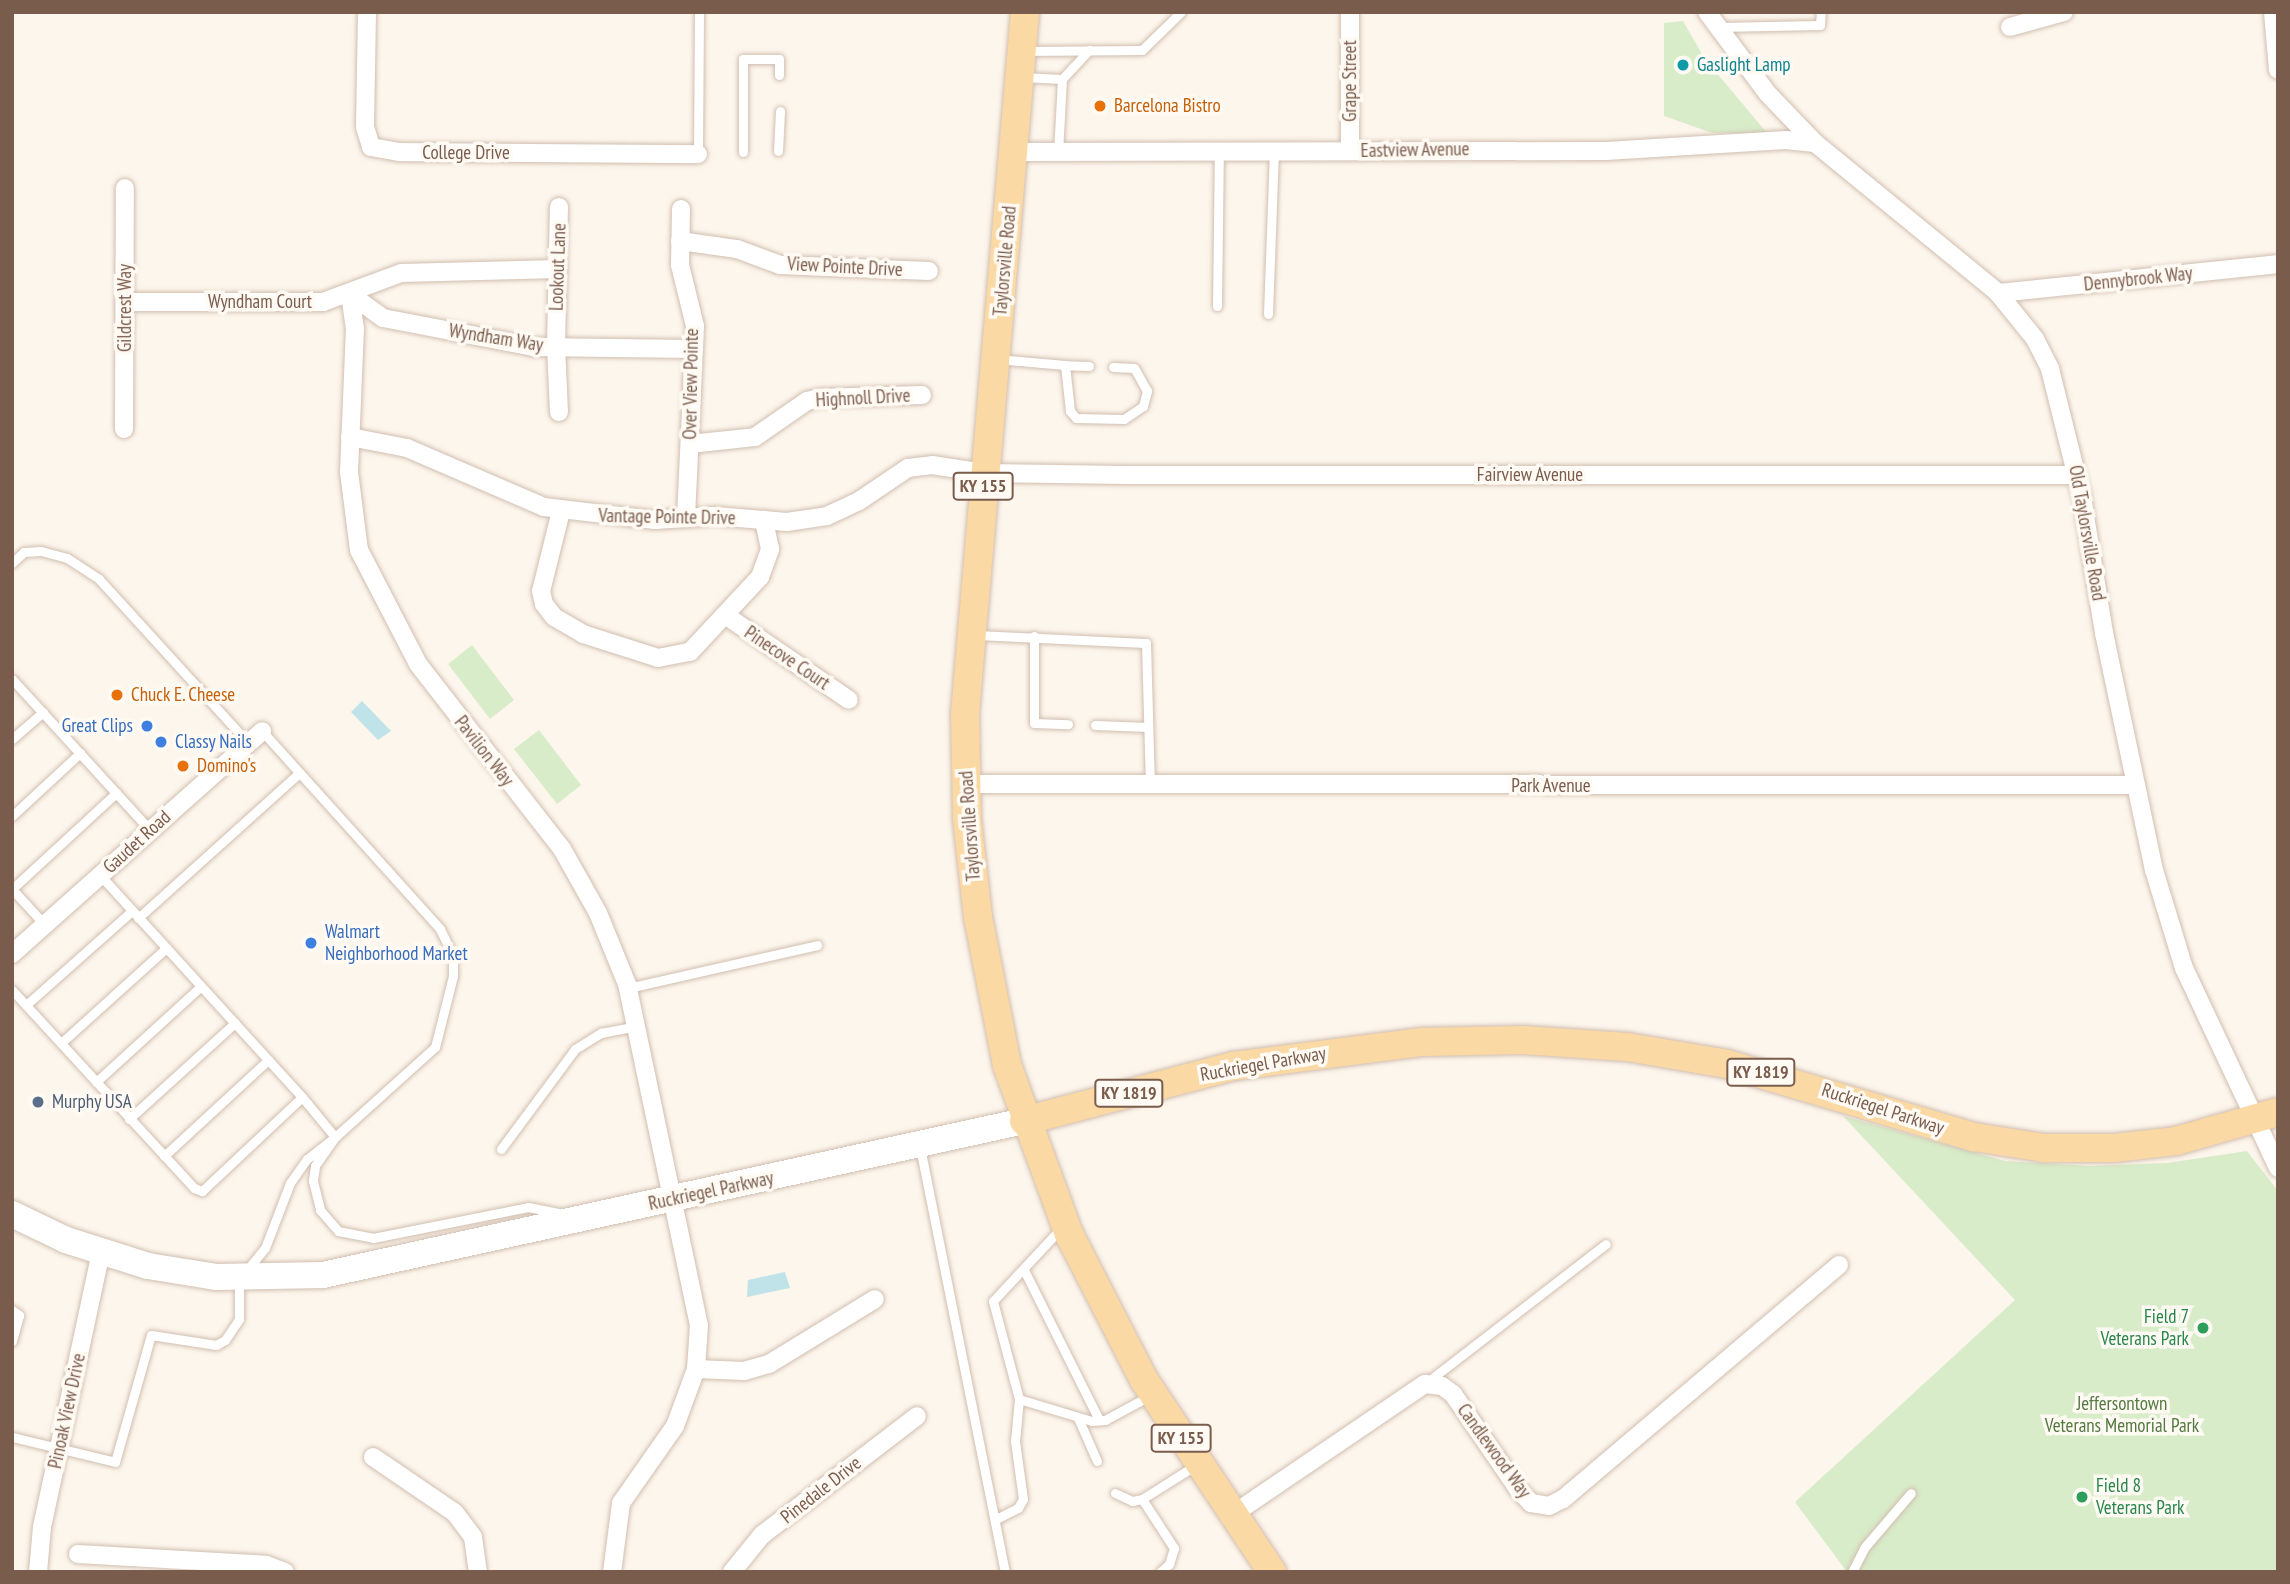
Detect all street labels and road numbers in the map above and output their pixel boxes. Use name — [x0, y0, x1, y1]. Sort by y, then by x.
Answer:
street label: Grape Street — [1339, 40, 1361, 122]
street label: Eastview Avenue — [1360, 138, 1470, 162]
street label: College Drive — [422, 142, 510, 164]
street label: Taylorsville Road — [989, 205, 1021, 317]
street label: Lookout Lane — [545, 223, 571, 311]
street label: View Pointe Drive — [786, 253, 904, 281]
street label: Dennybrook Way — [2082, 262, 2194, 296]
street label: Gildcrest Way — [114, 264, 136, 352]
street label: Wyndham Court — [208, 291, 312, 313]
street label: Wyndham Way — [447, 319, 545, 357]
street label: Over View Pointe — [679, 328, 703, 440]
street label: Highnoll Drive — [815, 384, 911, 412]
street label: Old Taylorsville Road — [2064, 463, 2110, 603]
street label: Fairview Avenue — [1476, 464, 1584, 486]
road number: KY 155 — [951, 472, 1014, 500]
street label: Vantage Pointe Drive — [598, 504, 736, 530]
street label: Pinecove Court — [740, 621, 834, 695]
street label: Pavilion Way — [449, 711, 519, 791]
street label: Taylorsville Road — [955, 770, 985, 882]
street label: Park Avenue — [1511, 775, 1591, 797]
street label: Gaudet Road — [99, 806, 175, 878]
street label: Ruckriegel Parkway — [1198, 1042, 1328, 1086]
road number: KY 1819 — [1726, 1058, 1796, 1086]
road number: KY 1819 — [1094, 1078, 1164, 1108]
street label: Ruckriegel Parkway — [1819, 1079, 1947, 1139]
street label: Ruckriegel Parkway — [646, 1167, 776, 1215]
street label: Pinoak View Drive — [44, 1351, 90, 1471]
street label: Candlewood Way — [1452, 1399, 1536, 1503]
road number: KY 155 — [1150, 1423, 1212, 1452]
street label: Pinedale Drive — [776, 1452, 866, 1528]

